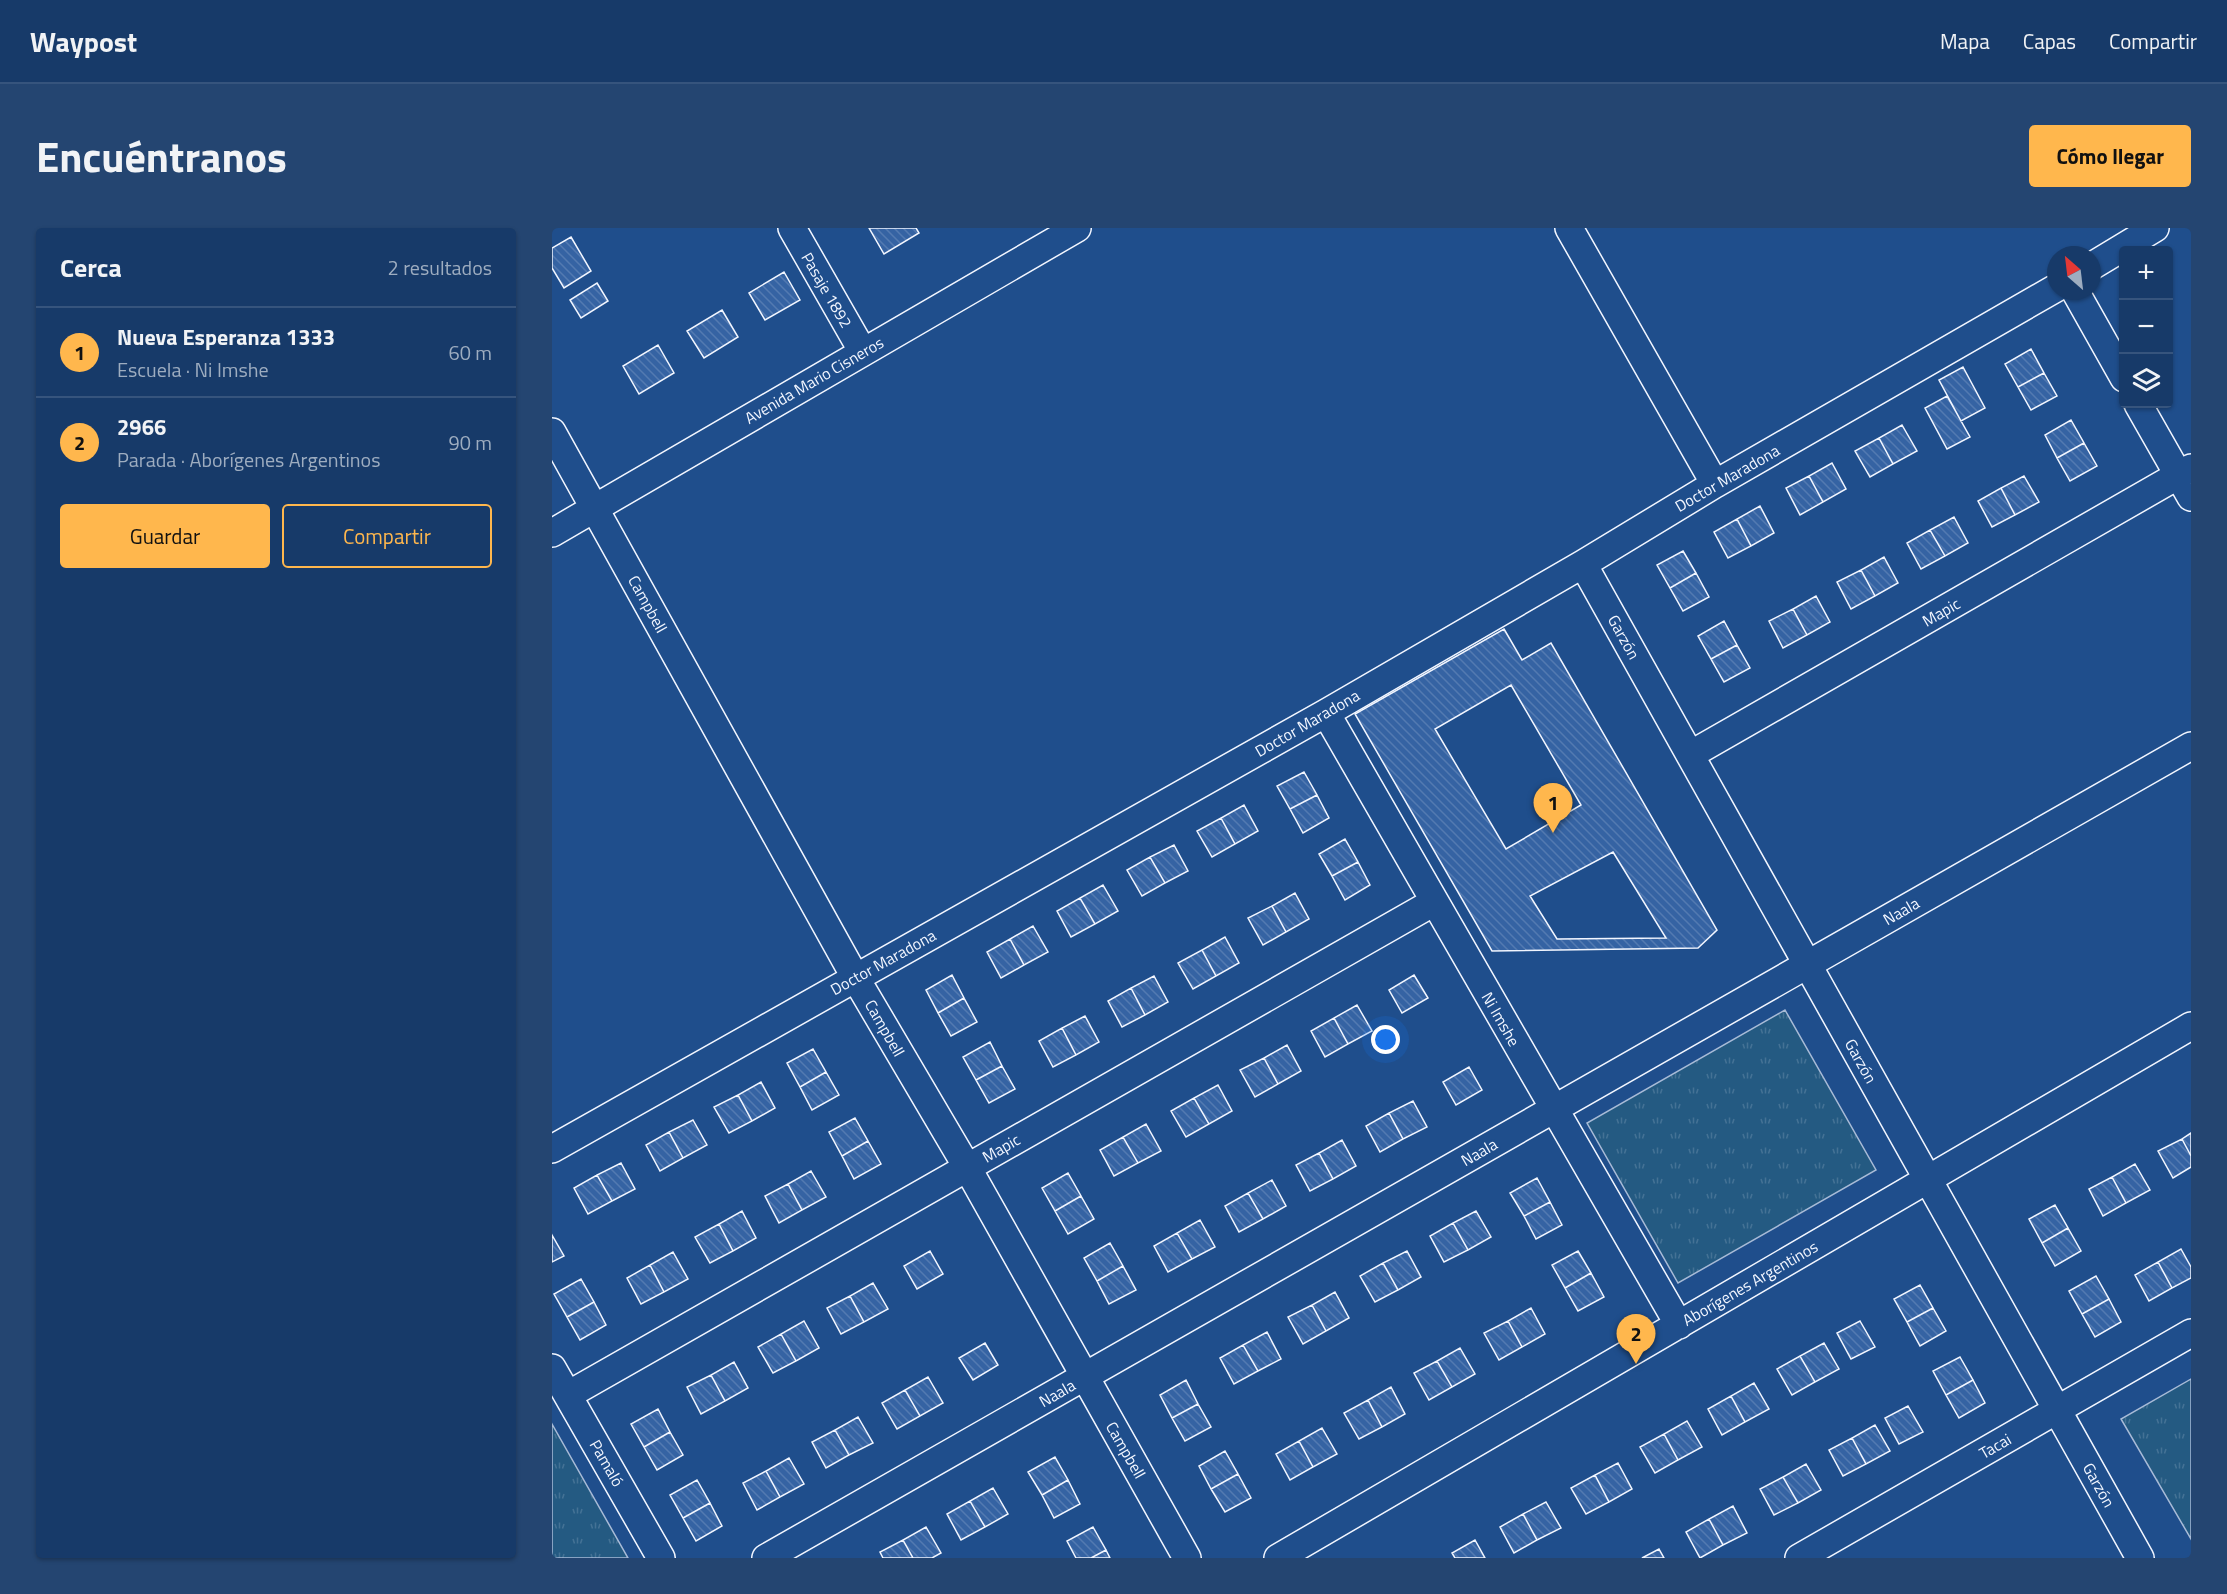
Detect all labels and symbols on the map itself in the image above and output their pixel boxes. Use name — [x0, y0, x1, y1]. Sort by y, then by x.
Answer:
north arrow — [2047, 246, 2101, 300]
street label: Pasaje 1892 — [796, 248, 858, 332]
street label: Avenida Mario Cisneros — [740, 330, 888, 430]
street label: Doctor Maradona — [1670, 438, 1784, 518]
street label: Campbell — [622, 571, 674, 637]
street label: Mapic — [1918, 592, 1964, 632]
street label: Garzón — [1602, 610, 1646, 664]
street label: Doctor Maradona — [1250, 683, 1364, 763]
pin: 1 — [1534, 784, 1572, 833]
street label: Naala — [1878, 891, 1924, 931]
street label: Doctor Maradona — [826, 923, 940, 1001]
street label: Ni Imshe — [1476, 987, 1526, 1051]
street label: Campbell — [859, 995, 911, 1061]
your location — [1371, 1025, 1400, 1054]
street label: Garzón — [1839, 1034, 1883, 1088]
street label: Mapic — [978, 1128, 1024, 1168]
street label: Naala — [1456, 1132, 1502, 1172]
street label: Aborígenes Argentinos — [1678, 1234, 1822, 1332]
pin: 2 — [1616, 1314, 1656, 1364]
street label: Naala — [1034, 1373, 1080, 1413]
street label: Campbell — [1100, 1417, 1152, 1483]
street label: Tacai — [1974, 1427, 2016, 1465]
street label: Pamaló — [584, 1435, 630, 1491]
street label: Garzón — [2077, 1458, 2121, 1512]

